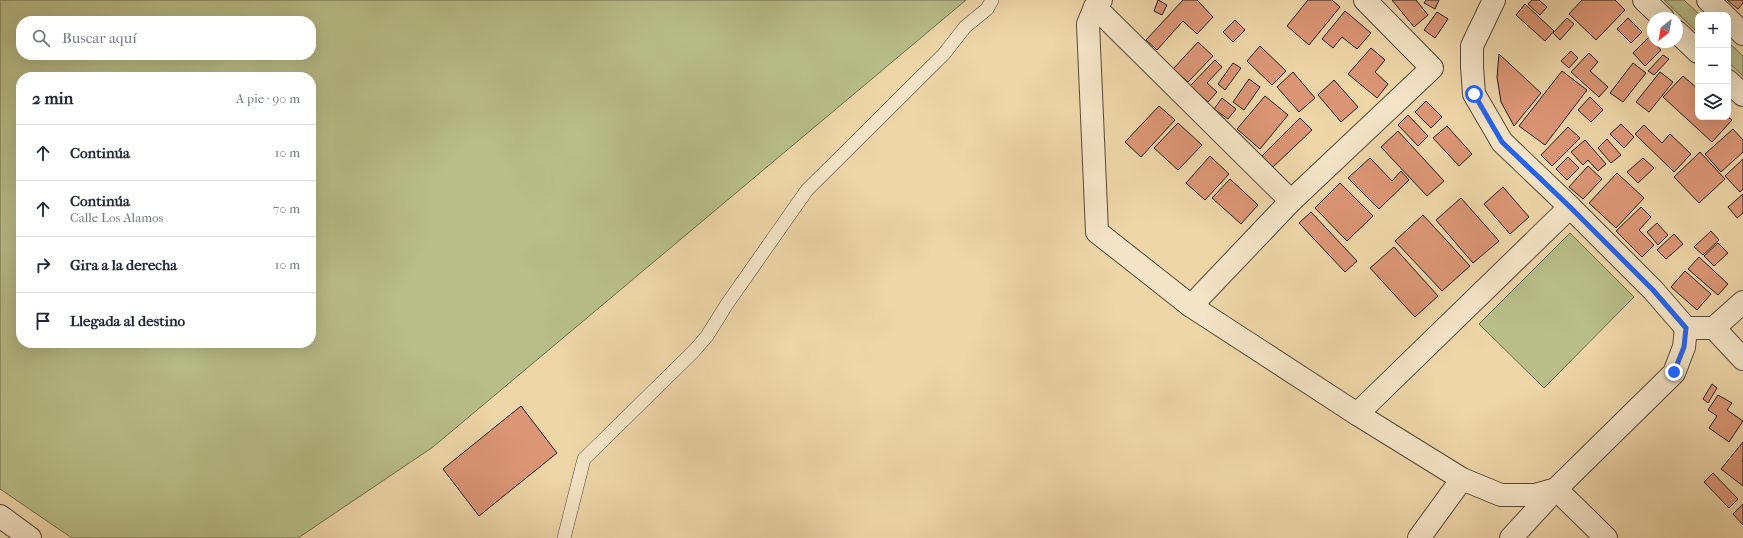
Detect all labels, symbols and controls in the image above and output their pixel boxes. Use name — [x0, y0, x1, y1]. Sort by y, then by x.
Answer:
north arrow — [1647, 12, 1683, 48]
map controls — [1695, 12, 1731, 120]
button: + — [1695, 12, 1731, 48]
search box — [16, 16, 316, 60]
icon: search — [30, 27, 52, 49]
text: Buscar aquí — [62, 29, 137, 47]
button: − — [1695, 48, 1731, 84]
button: layers — [1695, 84, 1731, 120]
route start — [1465, 85, 1483, 103]
text: 2 min — [32, 88, 73, 108]
text: A pie · 90 m — [236, 91, 300, 106]
icon: ahead — [32, 142, 54, 164]
text: Continúa — [70, 144, 130, 162]
text: 10 m — [275, 145, 300, 160]
text: Continúa — [70, 192, 130, 210]
icon: ahead — [32, 198, 54, 220]
text: 70 m — [273, 201, 300, 216]
text: Calle Los Alamos — [70, 210, 163, 225]
icon: right — [32, 254, 54, 276]
text: Gira a la derecha — [70, 256, 177, 274]
text: 10 m — [275, 257, 300, 272]
icon: arrive — [32, 310, 54, 332]
text: Llegada al destino — [70, 312, 185, 330]
route end — [1665, 363, 1683, 381]

